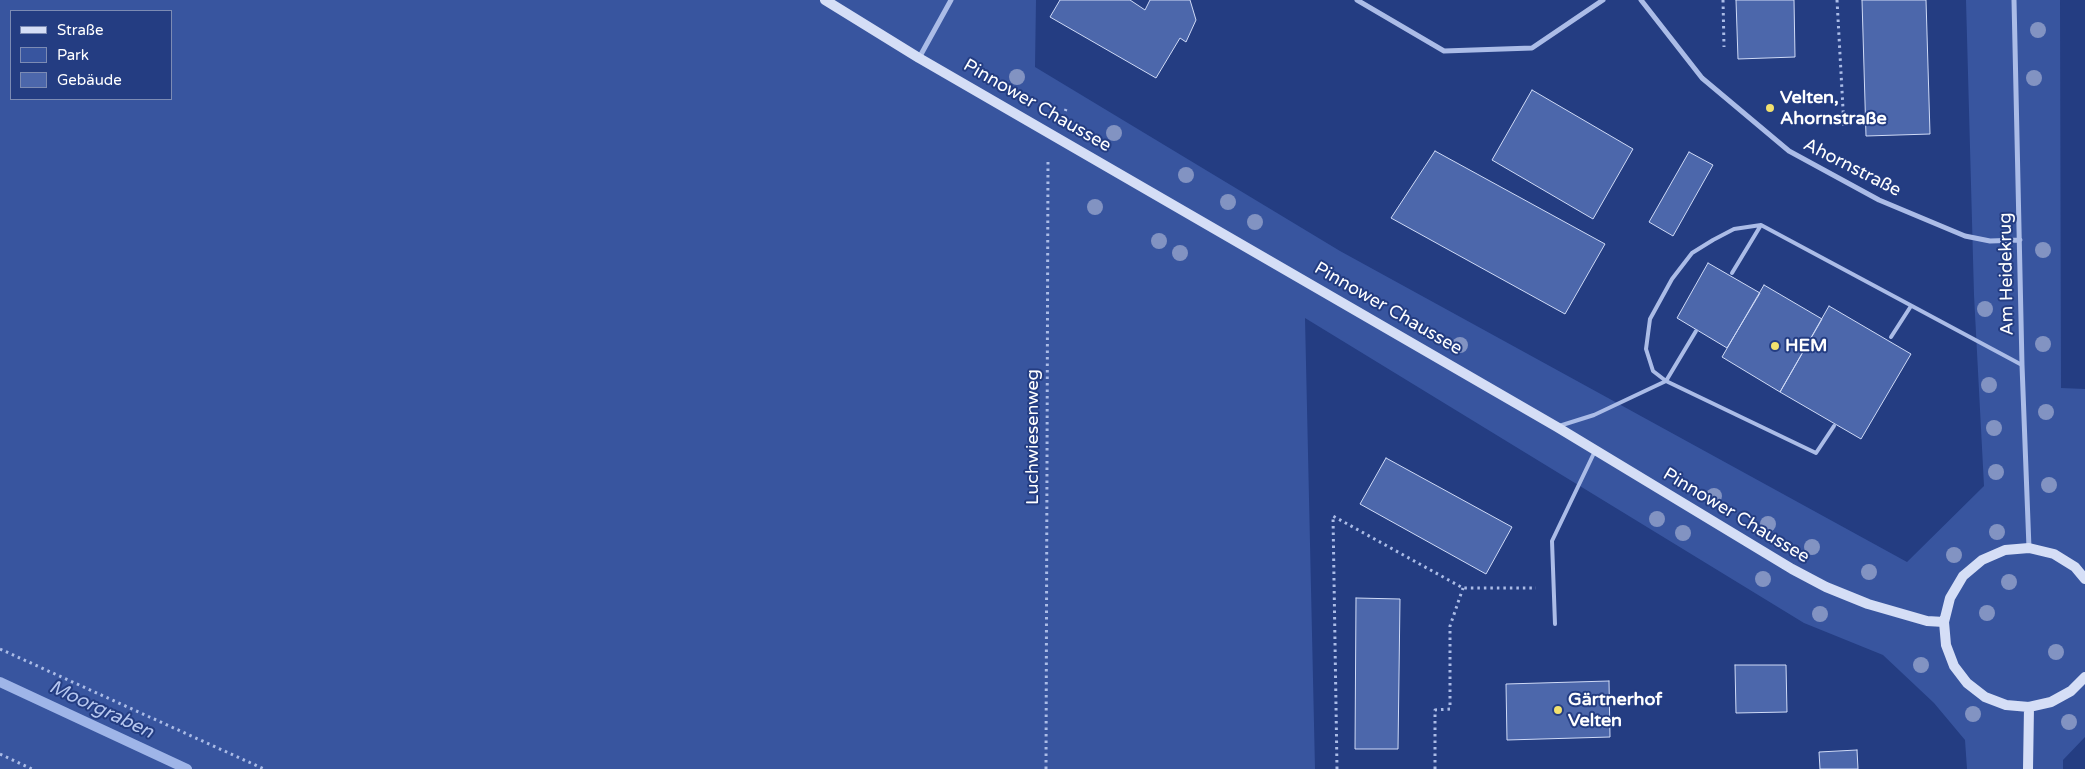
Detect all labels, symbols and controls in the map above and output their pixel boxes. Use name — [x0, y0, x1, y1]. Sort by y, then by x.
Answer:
legend — [10, 10, 172, 100]
text: Straße — [57, 21, 103, 39]
text: Park — [57, 46, 89, 64]
street label: Pinnower Chaussee — [959, 55, 1115, 157]
text: Gebäude — [57, 71, 122, 89]
place label: Velten, Ahornstraße — [1780, 87, 1887, 130]
marker: Velten, Ahornstraße — [1764, 102, 1776, 114]
street label: Ahornstraße — [1800, 134, 1904, 202]
street label: Am Heidekrug — [1995, 212, 2019, 336]
street label: Pinnower Chaussee — [1310, 258, 1466, 360]
place label: HEM — [1785, 335, 1827, 357]
marker: HEM — [1769, 340, 1781, 352]
street label: Luchwiesenweg — [1022, 369, 1044, 505]
street label: Pinnower Chaussee — [1659, 464, 1813, 568]
water label: Moorgraben — [45, 676, 157, 744]
place label: Gärtnerhof Velten — [1568, 689, 1662, 732]
marker: Gärtnerhof Velten — [1552, 704, 1564, 716]

